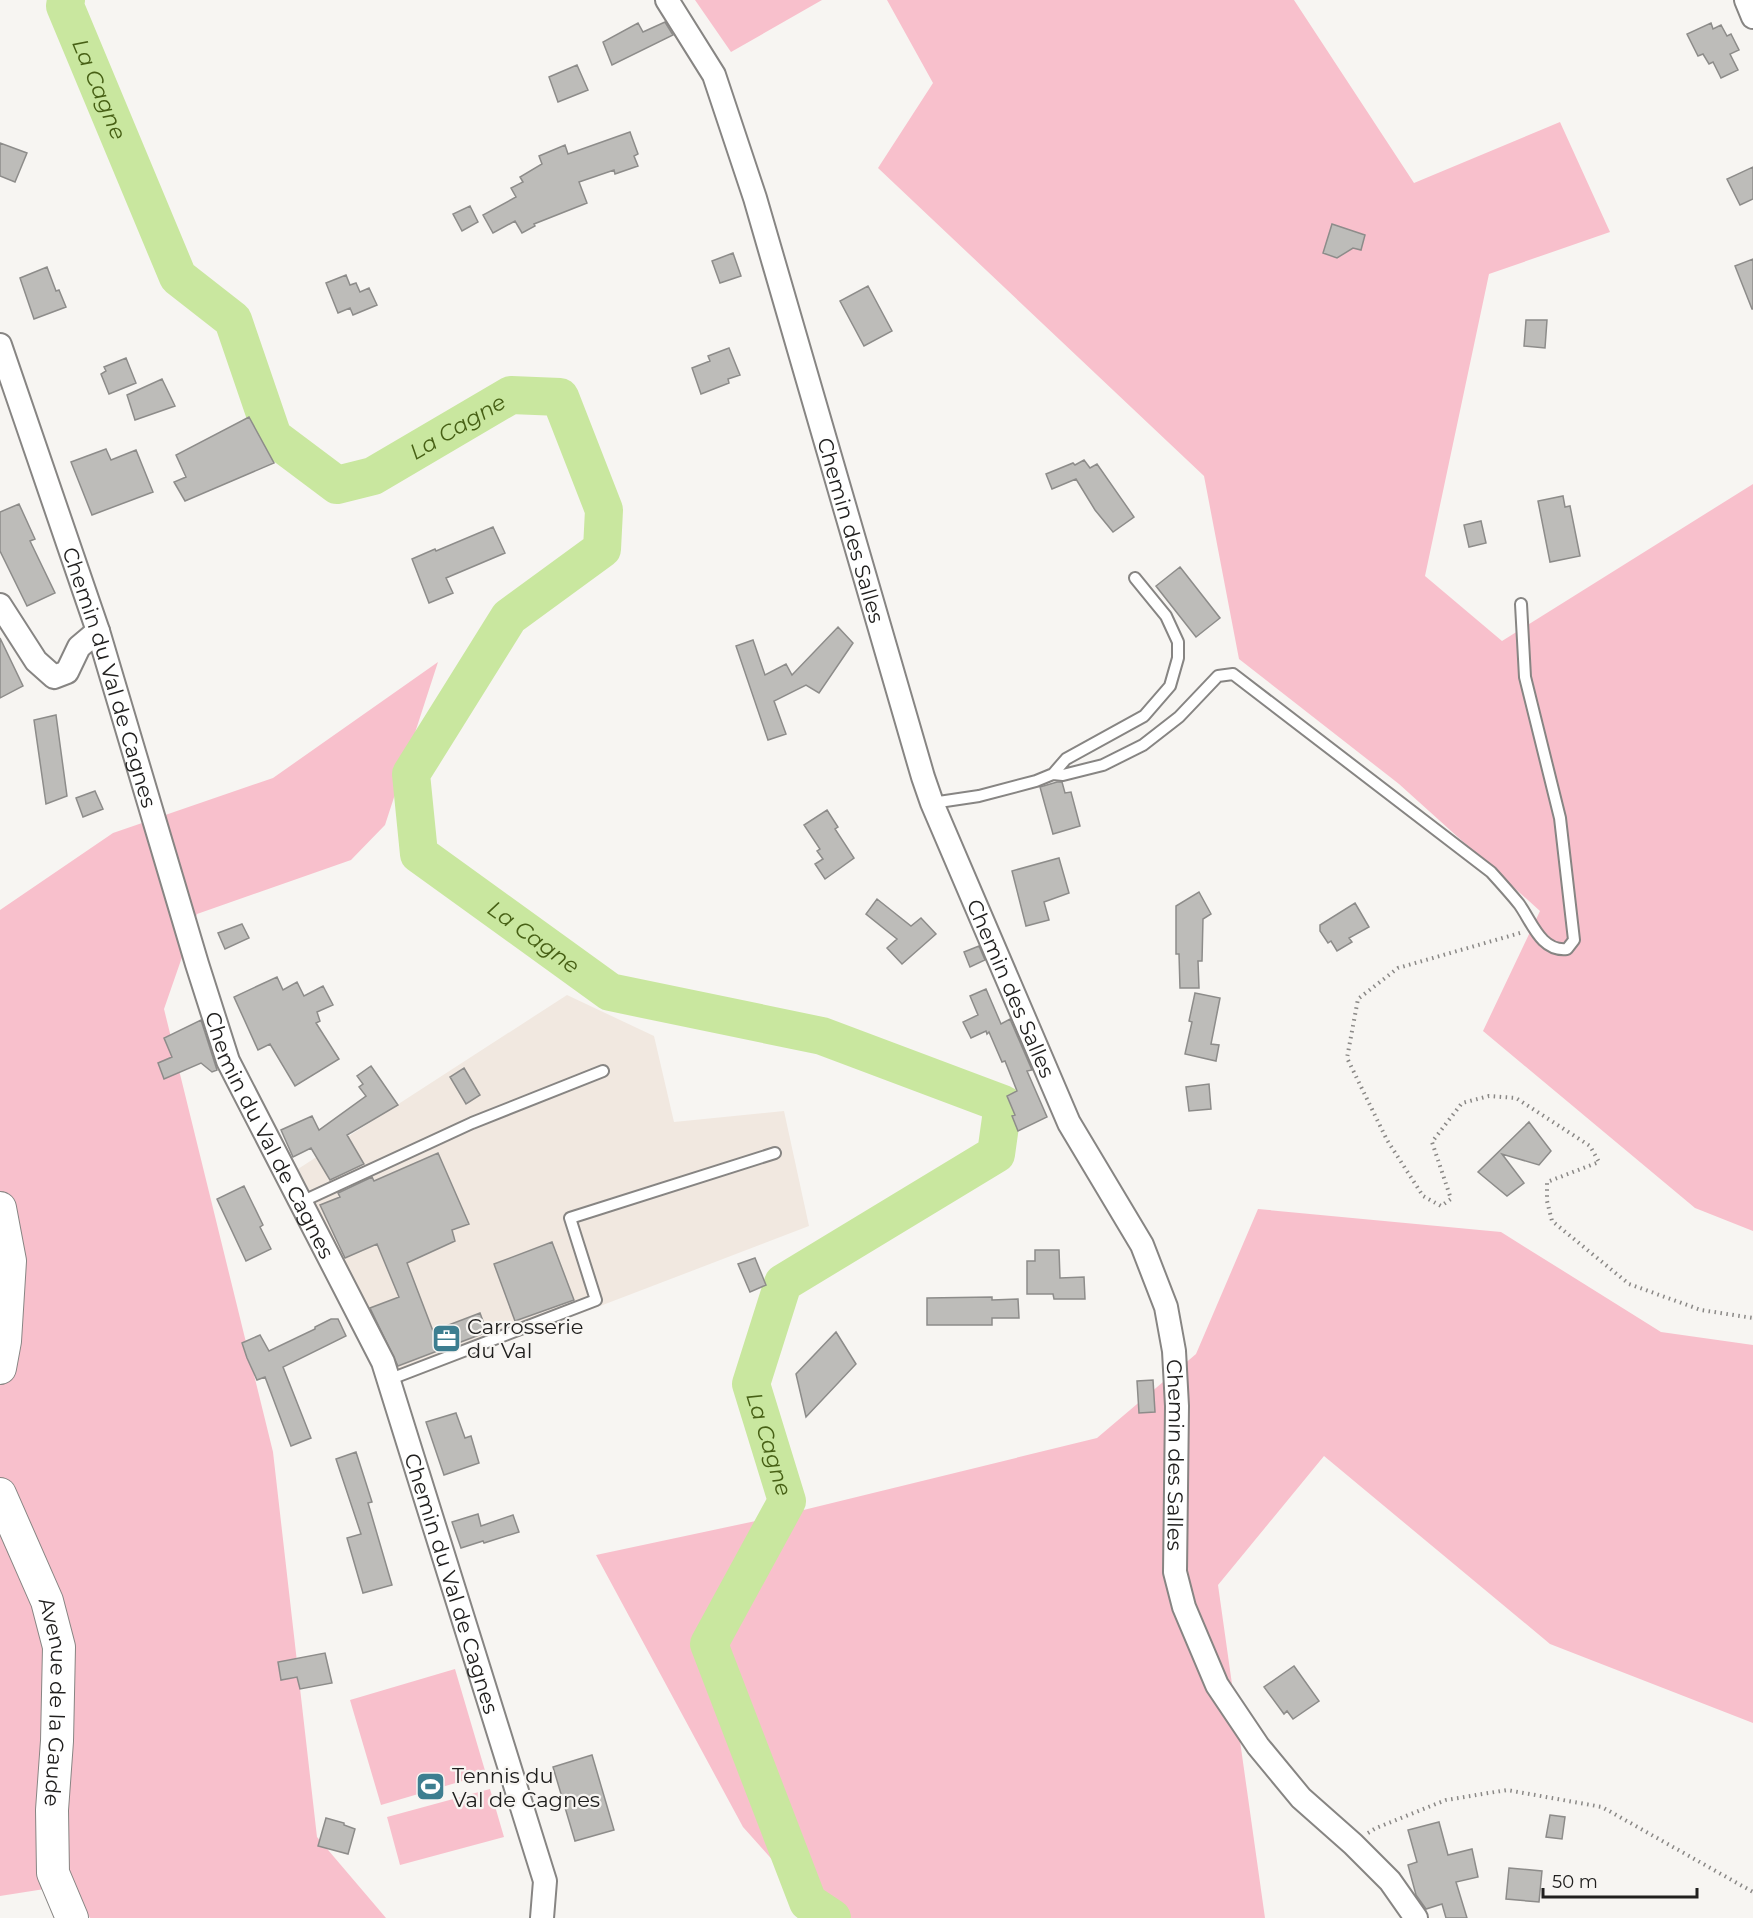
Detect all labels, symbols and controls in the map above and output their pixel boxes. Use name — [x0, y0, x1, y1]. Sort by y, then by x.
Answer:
water label: La Cagne — [67, 34, 133, 144]
water label: La Cagne — [404, 388, 510, 465]
street label: Chemin des Salles — [813, 435, 890, 626]
street label: Chemin du Val de Cagnes — [58, 544, 162, 810]
water label: La Cagne — [483, 895, 585, 979]
street label: Chemin des Salles — [962, 895, 1060, 1081]
street label: Chemin du Val de Cagnes — [200, 1008, 340, 1262]
place label: Carrosserie du Val — [467, 1314, 583, 1363]
office icon: Carrosserie du Val — [430, 1322, 462, 1354]
street label: Chemin des Salles — [1162, 1358, 1190, 1551]
water label: La Cagne — [741, 1389, 798, 1499]
street label: Chemin du Val de Cagnes — [400, 1450, 504, 1717]
street label: Avenue de la Gaude — [34, 1595, 72, 1808]
place label: Tennis du Val de Cagnes — [452, 1763, 600, 1812]
sports icon: Tennis du Val de Cagnes — [415, 1771, 447, 1803]
scale bar — [1543, 1861, 1698, 1899]
text: 50 m — [1552, 1871, 1598, 1893]

